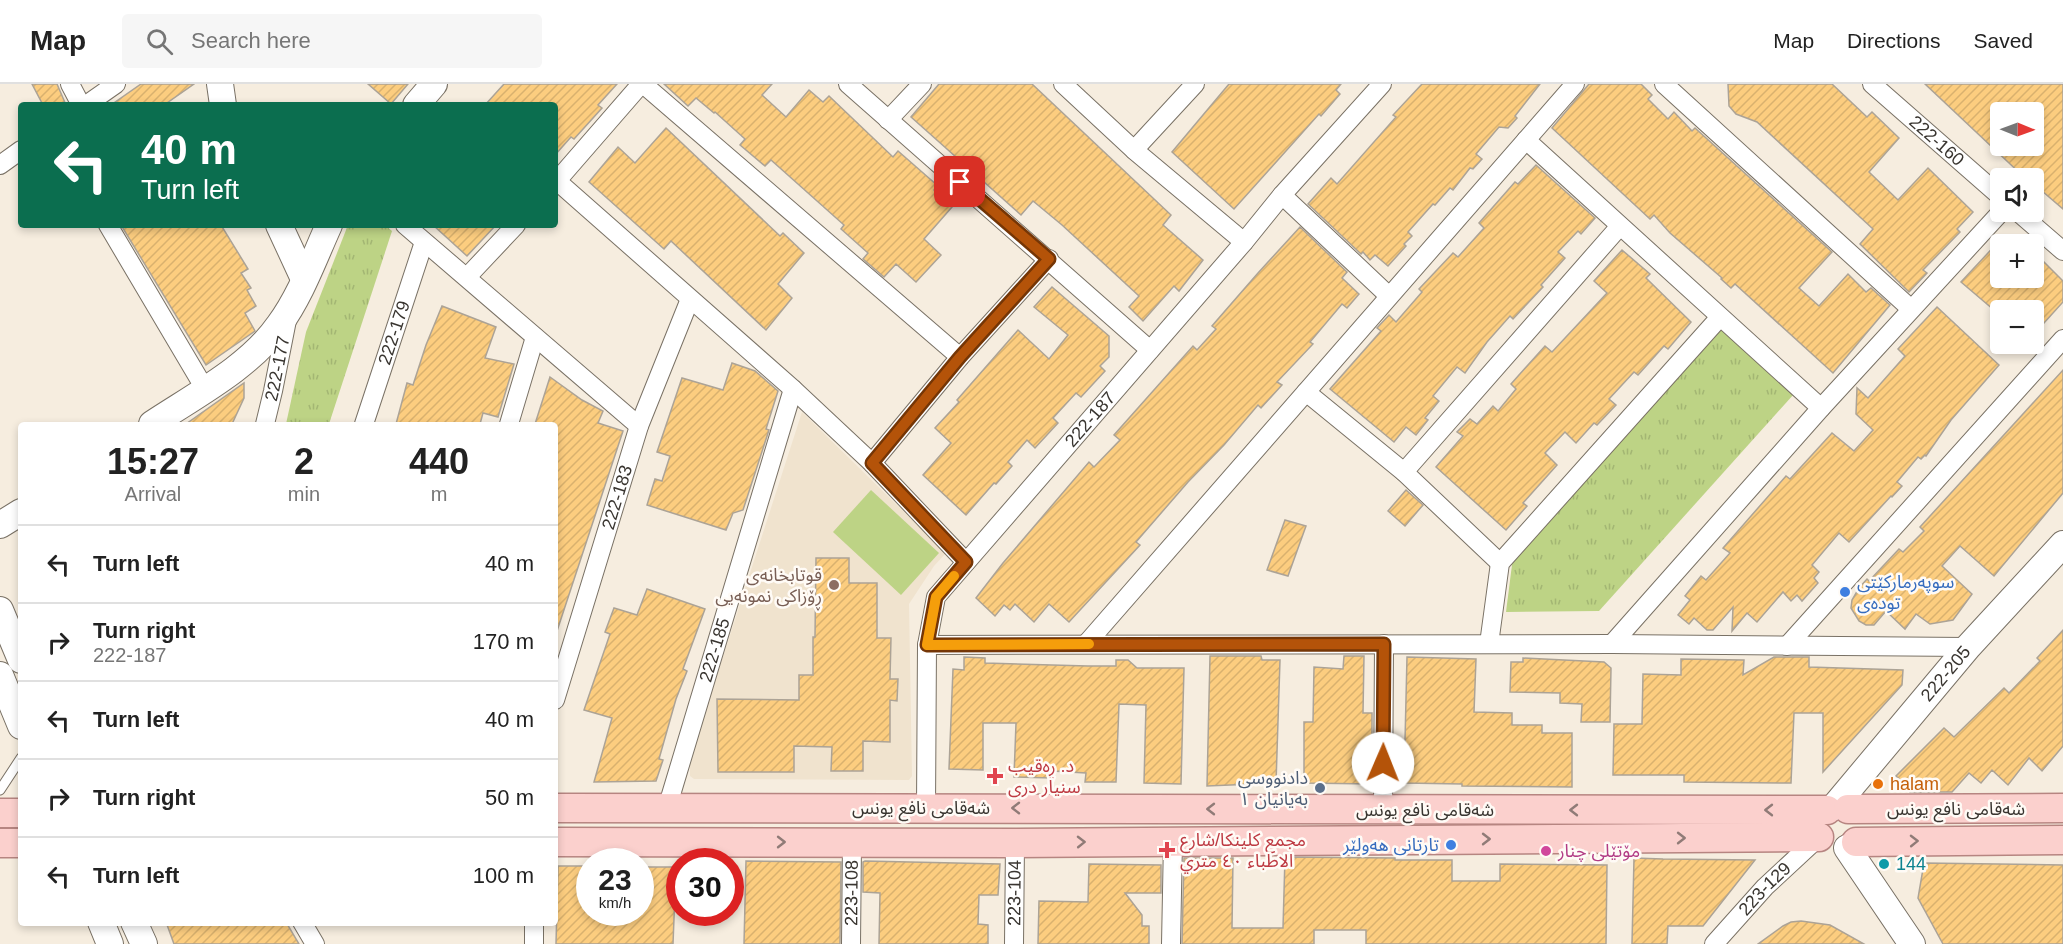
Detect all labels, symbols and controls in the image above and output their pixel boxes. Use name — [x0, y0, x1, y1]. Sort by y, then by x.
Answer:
search box — [122, 14, 542, 68]
text: Map — [30, 25, 86, 56]
icon: search — [143, 25, 176, 58]
text: Search here — [191, 28, 311, 53]
text: Map — [1773, 29, 1814, 52]
text: Directions — [1847, 29, 1940, 52]
text: Saved — [1973, 29, 2033, 52]
north arrow — [1990, 102, 2044, 156]
map controls — [1990, 102, 2044, 354]
street label: 222-160 — [1905, 111, 1968, 170]
icon: left — [42, 126, 120, 204]
text: 40 m — [141, 126, 237, 173]
pin — [934, 156, 985, 207]
icon: arrive — [943, 165, 976, 198]
button: sound — [1990, 168, 2044, 222]
text: Turn left — [141, 175, 239, 205]
button: + — [1990, 234, 2044, 288]
street label: 222-179 — [374, 298, 414, 367]
button: − — [1990, 300, 2044, 354]
street label: 222-177 — [261, 334, 294, 403]
street label: 222-187 — [1061, 388, 1119, 451]
text: 15:27 — [107, 441, 199, 482]
text: 2 — [294, 441, 314, 482]
text: 440 — [409, 441, 469, 482]
street label: 222-183 — [598, 463, 636, 532]
text: Arrival — [125, 483, 181, 505]
text: min — [288, 483, 320, 505]
text: m — [431, 483, 447, 505]
icon: left — [42, 548, 75, 581]
text: Turn left — [93, 551, 179, 576]
text: 40 m — [485, 551, 534, 576]
place label: قوتابخانەی ڕۆزاکی نمونەیی — [715, 565, 822, 611]
place label: سوپەرمارکێتی تودەی — [1857, 572, 1954, 614]
marker: قوتابخانەی ڕۆزاکی نمونەیی — [827, 578, 841, 592]
marker: سوپەرمارکێتی تودەی — [1838, 585, 1852, 599]
street label: 222-185 — [695, 615, 734, 685]
text: Turn right — [93, 618, 195, 643]
icon: right — [42, 626, 75, 659]
text: 170 m — [473, 629, 534, 654]
street label: 222-205 — [1917, 642, 1975, 705]
text: 222-187 — [93, 644, 166, 666]
icon: left — [42, 704, 75, 737]
text: Turn left — [93, 707, 179, 732]
text: 40 m — [485, 707, 534, 732]
position arrow — [1351, 731, 1415, 795]
place label: د. ڕەقیب سنیار دری — [1008, 756, 1081, 798]
marker: د. ڕەقیب سنیار دری — [986, 767, 1004, 785]
place label: دادنووسی بەیانیان ١ — [1238, 768, 1308, 810]
place label: halam — [1890, 774, 1939, 794]
marker: halam — [1871, 777, 1885, 791]
marker: دادنووسی بەیانیان ١ — [1313, 781, 1327, 795]
icon: right — [42, 782, 75, 815]
text: Turn right — [93, 785, 195, 810]
text: 50 m — [485, 785, 534, 810]
street label: شەقامی نافع یونس — [852, 798, 990, 822]
street label: شەقامی نافع یونس — [1887, 799, 2025, 823]
street label: شەقامی نافع یونس — [1356, 800, 1494, 824]
one-way arrow — [1011, 802, 1020, 814]
one-way arrow — [1206, 803, 1215, 815]
one-way arrow — [1569, 804, 1578, 816]
one-way arrow — [1764, 804, 1773, 816]
place label: مجمع كلينكا/شارع الاطباء ٤٠ متري — [1180, 830, 1306, 874]
one-way arrow — [1677, 832, 1686, 844]
one-way arrow — [1482, 833, 1491, 845]
place label: تارتانی هەولێر — [1342, 835, 1439, 856]
one-way arrow — [1910, 835, 1919, 847]
one-way arrow — [777, 836, 786, 848]
one-way arrow — [1077, 836, 1086, 848]
marker: تارتانی هەولێر — [1444, 838, 1458, 852]
marker: مجمع كلينكا/شارع الاطباء ٤٠ متري — [1158, 841, 1176, 859]
place label: مۆتێلی چنار — [1557, 841, 1640, 862]
marker: مۆتێلی چنار — [1539, 844, 1553, 858]
speed limit sign: 30 — [666, 848, 744, 926]
place label: 144 — [1896, 854, 1926, 874]
marker: 144 — [1877, 857, 1891, 871]
street label: 223-129 — [1735, 858, 1795, 919]
icon: left — [42, 860, 75, 893]
street label: 223-108 — [841, 860, 862, 926]
street label: 223-104 — [1004, 860, 1025, 926]
text: Turn left — [93, 863, 179, 888]
text: 100 m — [473, 863, 534, 888]
text: 23 — [598, 863, 632, 896]
text: km/h — [599, 894, 631, 911]

